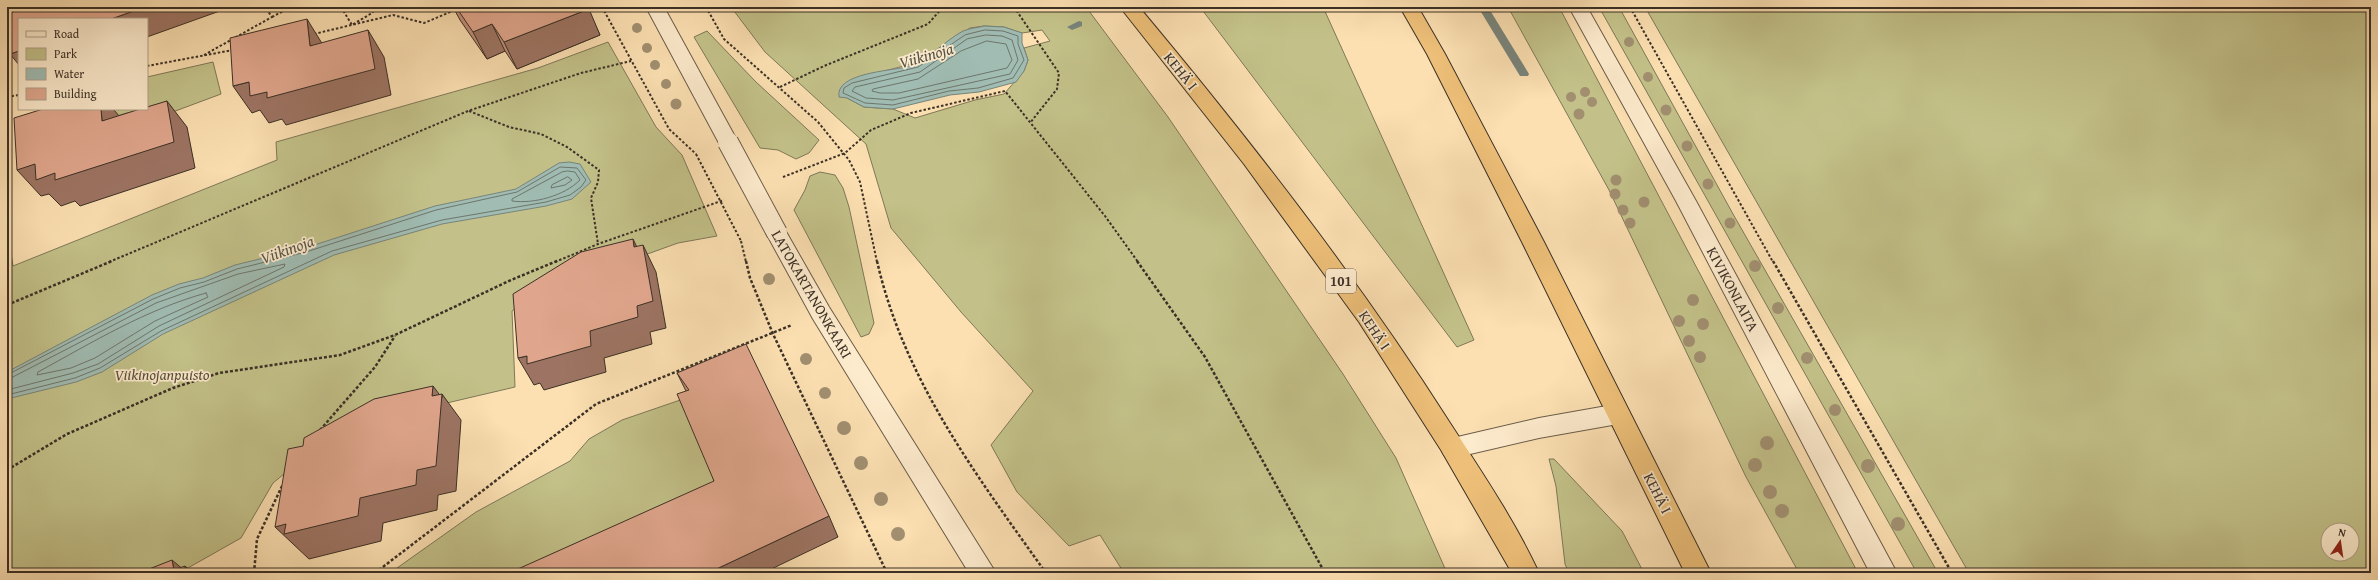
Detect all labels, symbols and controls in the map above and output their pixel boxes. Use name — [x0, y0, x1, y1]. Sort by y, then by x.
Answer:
legend — [18, 18, 148, 110]
text: Road — [54, 25, 80, 42]
water label: Viikinoja — [896, 36, 957, 74]
text: Park — [54, 45, 78, 62]
street label: KEHÄ I — [1159, 48, 1203, 94]
text: Water — [54, 65, 84, 82]
text: Building — [54, 85, 97, 102]
street label: LATOKARTANONKAARI — [767, 226, 857, 362]
water label: Viikinoja — [257, 228, 318, 270]
street label: KIVIKONLAITA — [1702, 243, 1764, 335]
road number: 101 — [1326, 269, 1356, 293]
street label: KEHÄ I — [1354, 306, 1396, 354]
park label: Viikinojanpuisto — [114, 364, 210, 385]
street label: KEHÄ I — [1639, 469, 1677, 517]
north arrow — [2320, 522, 2360, 562]
text: N — [2337, 524, 2348, 541]

